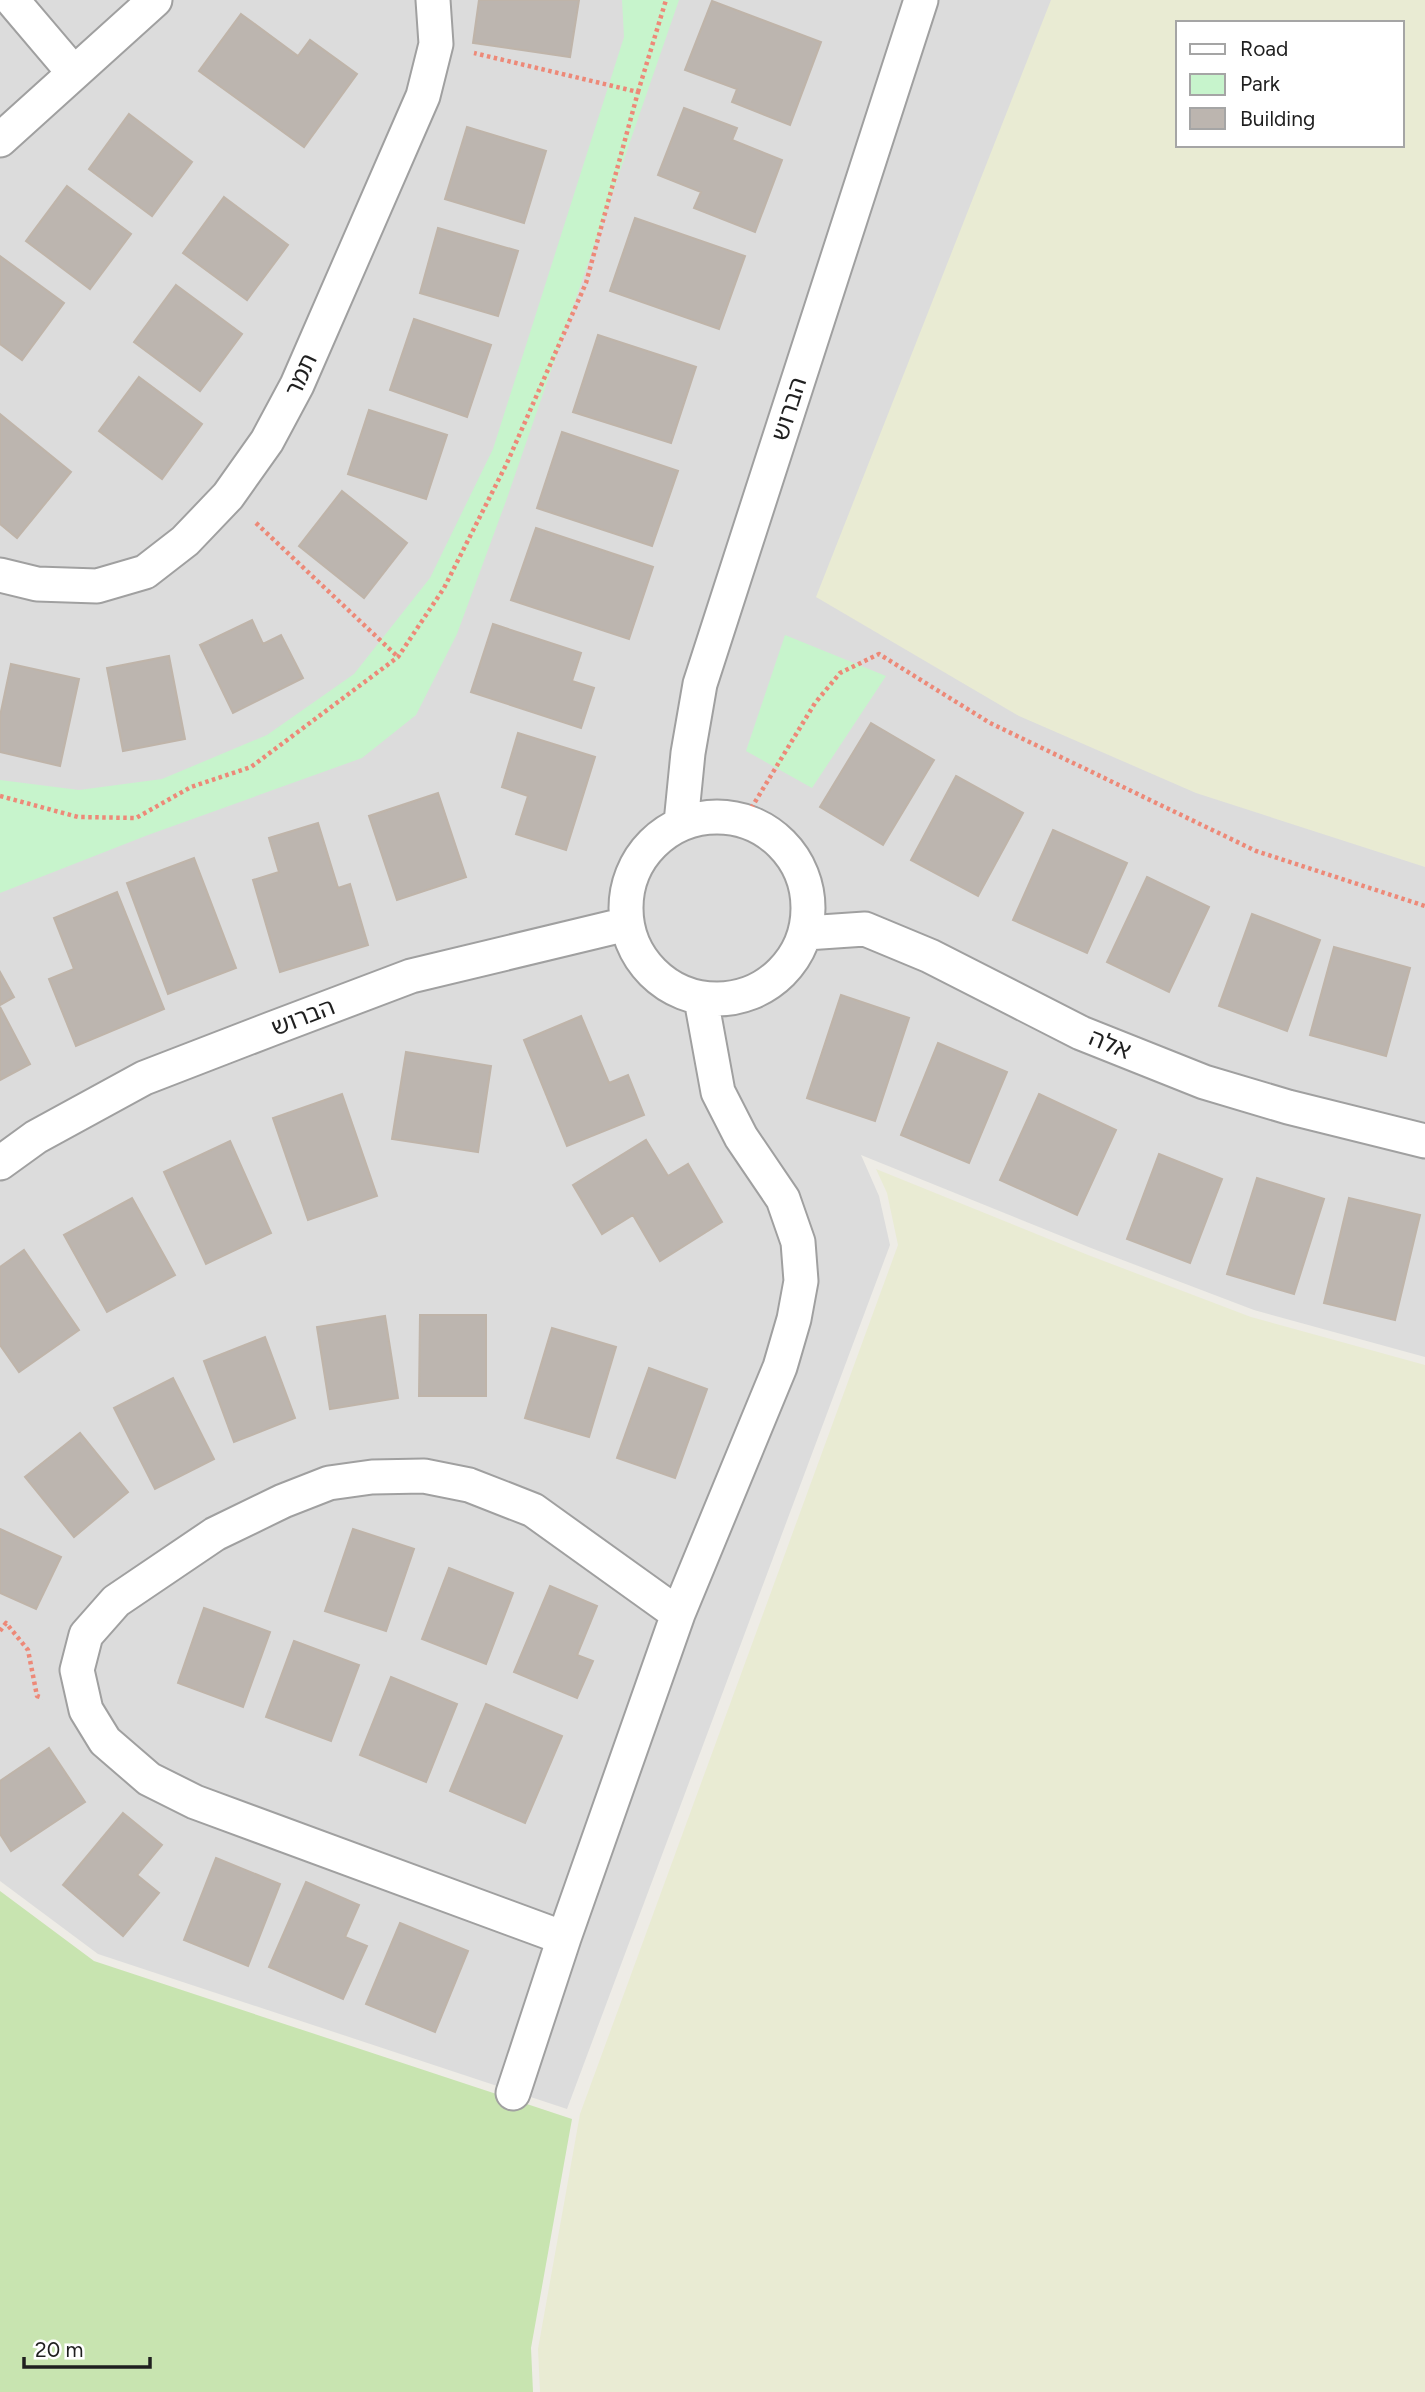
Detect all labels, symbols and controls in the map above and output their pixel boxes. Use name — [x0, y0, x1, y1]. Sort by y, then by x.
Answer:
legend — [1176, 21, 1404, 147]
text: Road — [1240, 36, 1288, 61]
text: Park — [1240, 71, 1281, 96]
text: Building — [1240, 106, 1315, 131]
street label: תמר — [278, 349, 323, 401]
street label: הברוש — [765, 373, 812, 444]
street label: הברוש — [267, 991, 339, 1042]
street label: אלה — [1085, 1022, 1135, 1065]
scale bar — [24, 2326, 150, 2370]
text: 20 m — [35, 2337, 83, 2362]

